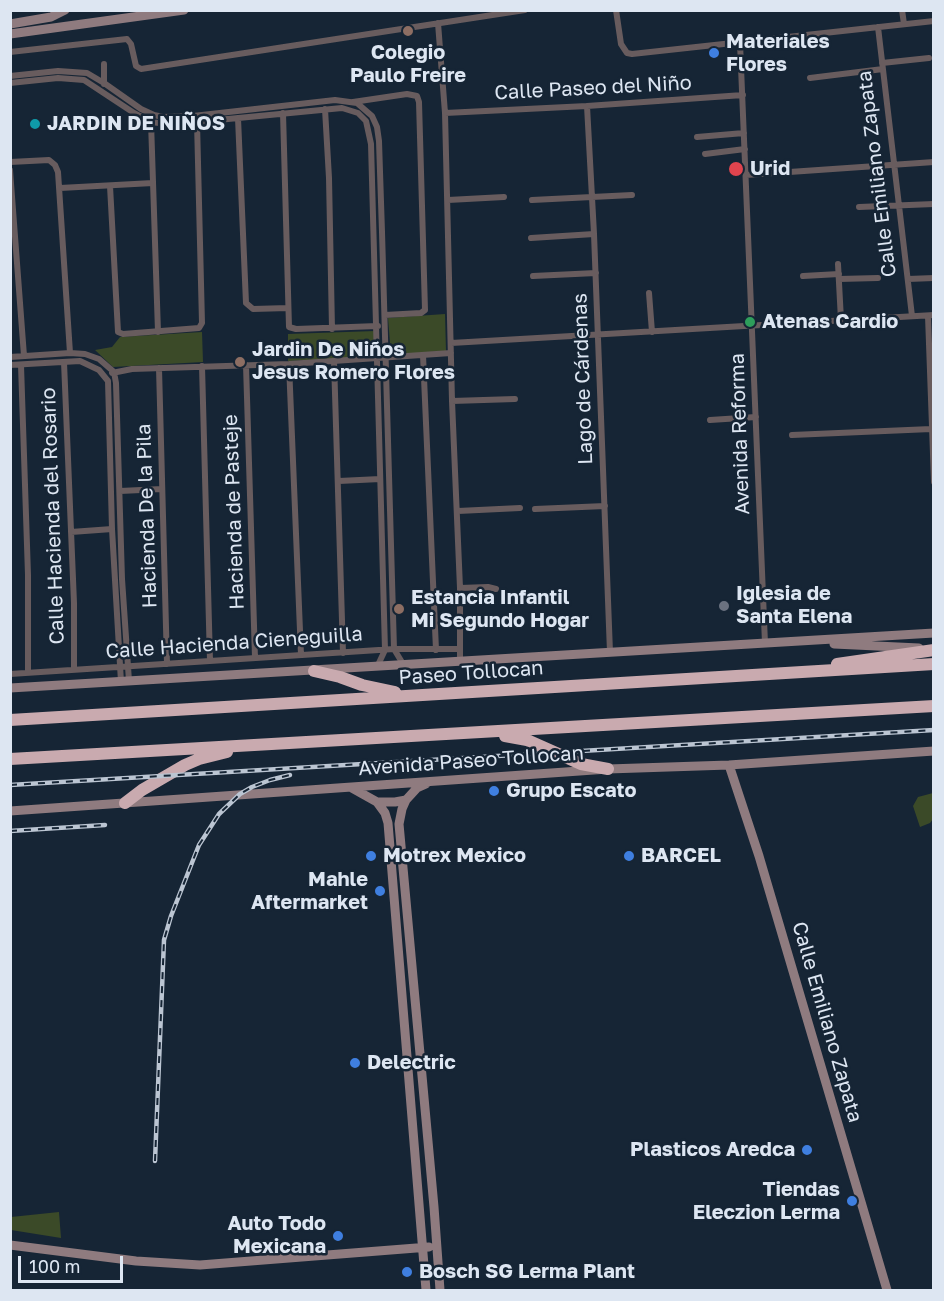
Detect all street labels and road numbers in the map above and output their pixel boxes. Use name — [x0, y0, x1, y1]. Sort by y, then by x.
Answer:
street label: Calle Emiliano Zapata — [852, 69, 902, 279]
street label: Calle Paseo del Niño — [494, 71, 692, 105]
street label: Lago de Cárdenas — [568, 293, 598, 465]
street label: Avenida Reforma — [725, 353, 755, 515]
street label: Calle Hacienda del Rosario — [37, 387, 69, 645]
street label: Hacienda de Pasteje — [219, 414, 249, 610]
street label: Hacienda De la Pila — [132, 423, 162, 609]
street label: Calle Hacienda Cieneguilla — [105, 622, 363, 664]
street label: Paseo Tollocan — [398, 656, 544, 690]
street label: Avenida Paseo Tollocan — [357, 741, 585, 781]
street label: Calle Emiliano Zapata — [787, 919, 867, 1125]

